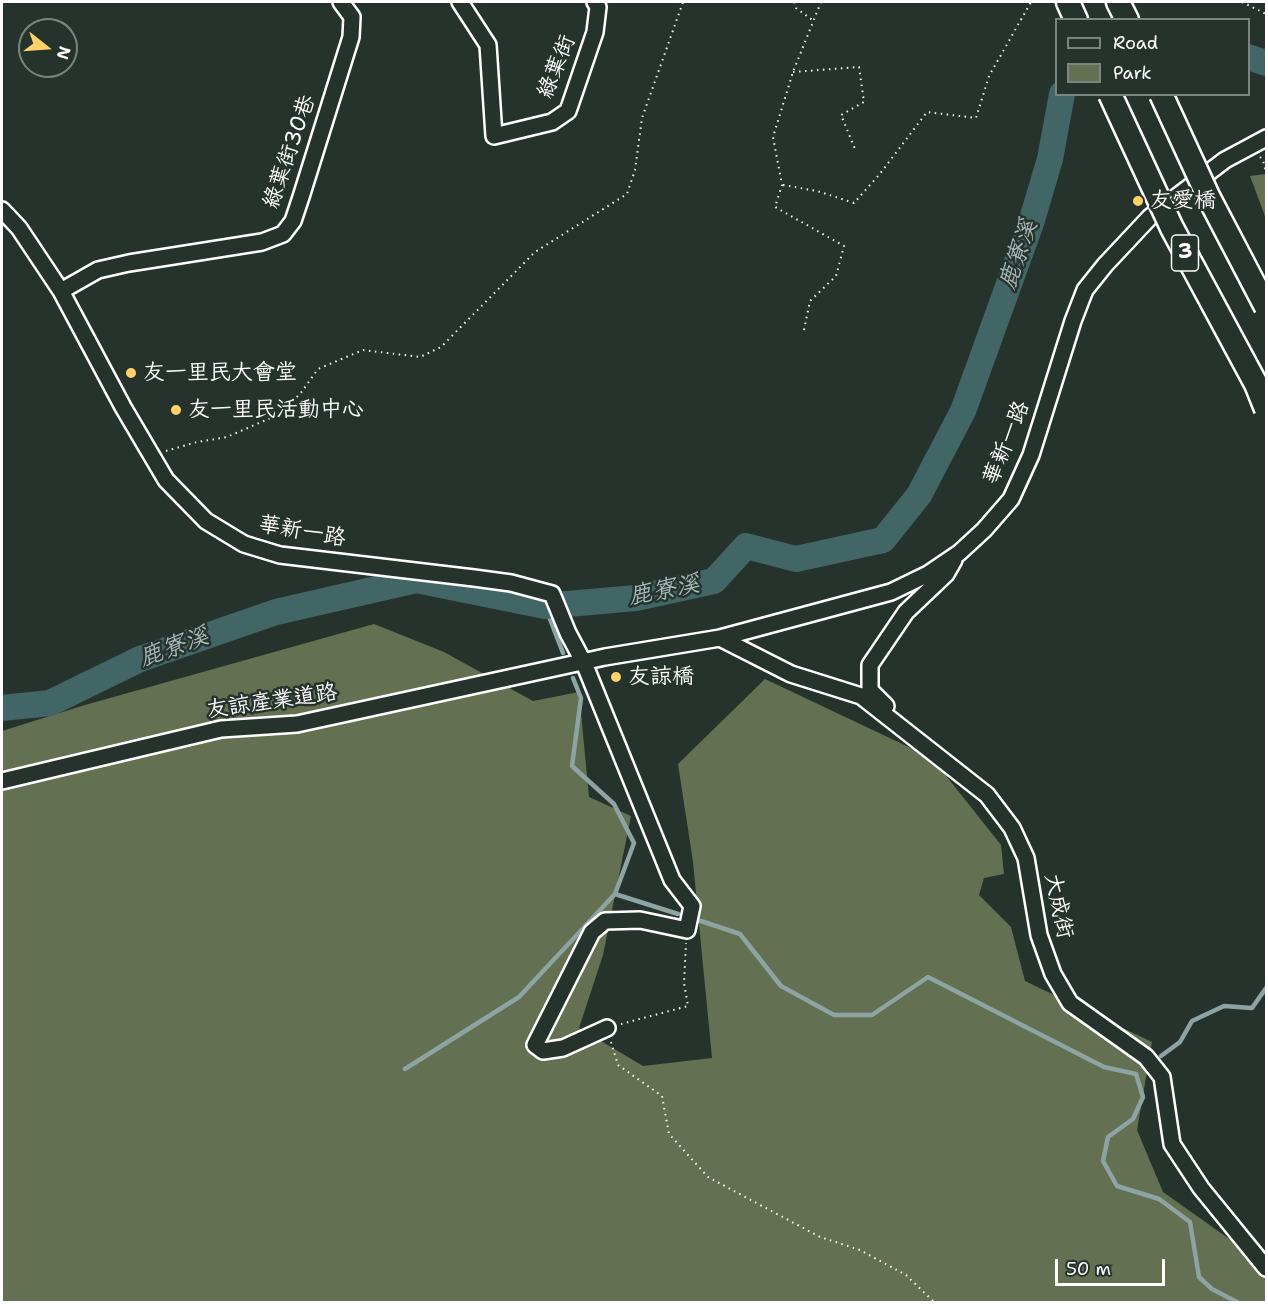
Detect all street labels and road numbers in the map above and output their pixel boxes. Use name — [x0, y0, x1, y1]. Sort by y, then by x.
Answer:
street label: 綠葉街 — [532, 31, 582, 103]
street label: 綠葉街30巷 — [258, 92, 322, 212]
road number: 3 — [1172, 235, 1198, 271]
street label: 華新一路 — [978, 397, 1036, 489]
street label: 華新一路 — [256, 511, 348, 553]
street label: 友諒產業道路 — [205, 680, 339, 724]
street label: 大成街 — [1038, 871, 1078, 941]

